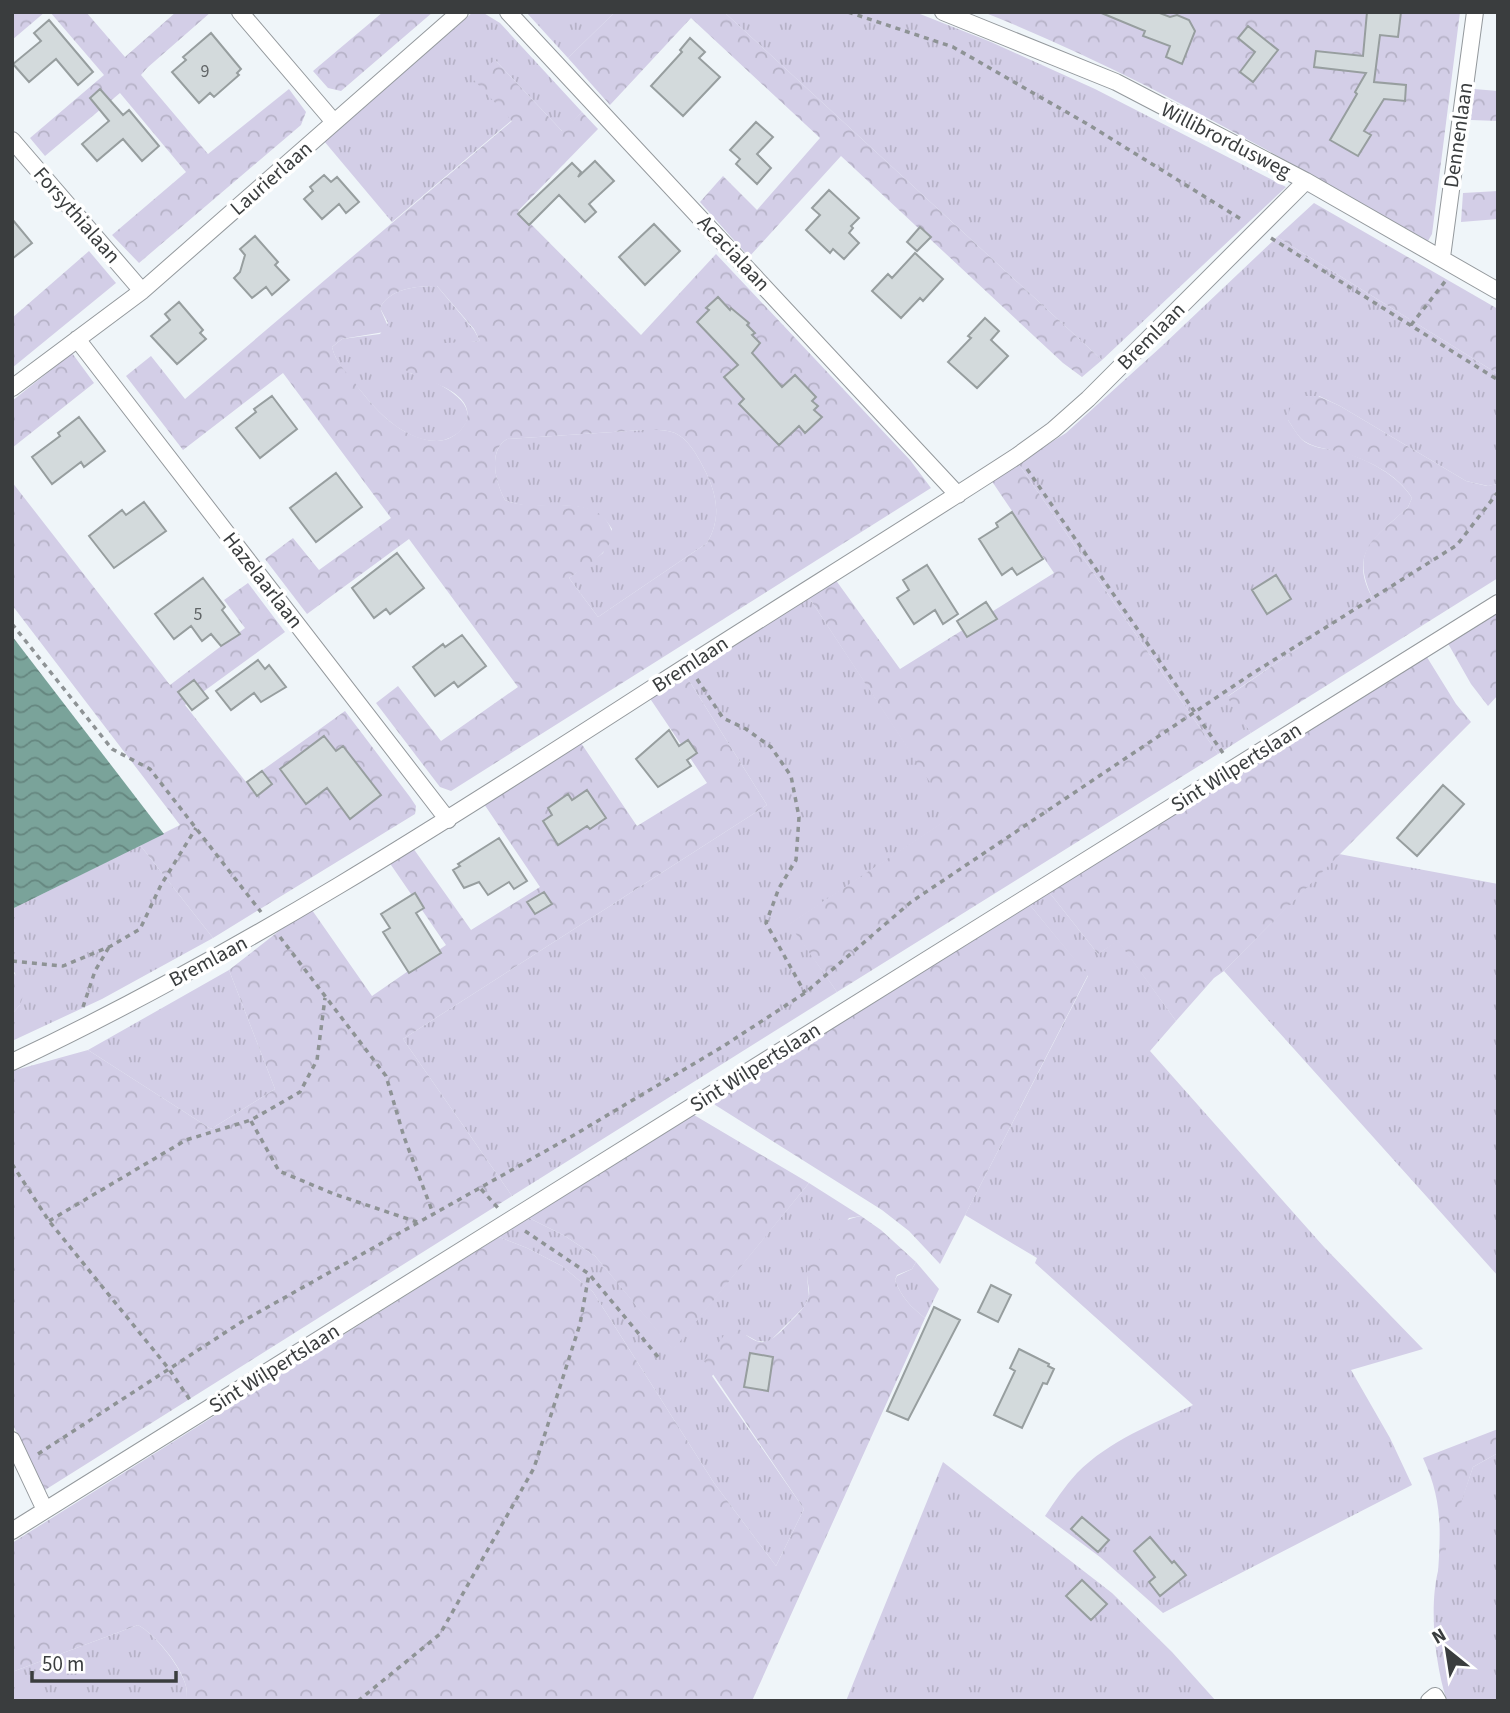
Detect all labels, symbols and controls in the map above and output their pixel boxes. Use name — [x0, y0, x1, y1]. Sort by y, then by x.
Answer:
house number: 9 — [201, 59, 210, 84]
street label: Dennenlaan — [1436, 80, 1480, 190]
street label: Willibrordusweg — [1156, 94, 1297, 186]
street label: Laurierlaan — [223, 134, 319, 222]
street label: Forsythialaan — [26, 160, 128, 270]
street label: Acacialaan — [691, 208, 777, 298]
street label: Bremlaan — [1110, 295, 1192, 377]
street label: Hazelaarlaan — [216, 525, 310, 635]
house number: 5 — [194, 602, 203, 627]
street label: Bremlaan — [646, 628, 734, 700]
street label: Sint Wilpertslaan — [1165, 715, 1307, 819]
street label: Bremlaan — [163, 928, 253, 994]
street label: Sint Wilpertslaan — [684, 1015, 826, 1119]
street label: Sint Wilpertslaan — [203, 1316, 345, 1420]
north arrow — [1412, 1615, 1482, 1685]
text: N — [1427, 1622, 1451, 1651]
scale bar — [32, 1640, 175, 1684]
text: 50 m — [42, 1649, 84, 1679]

